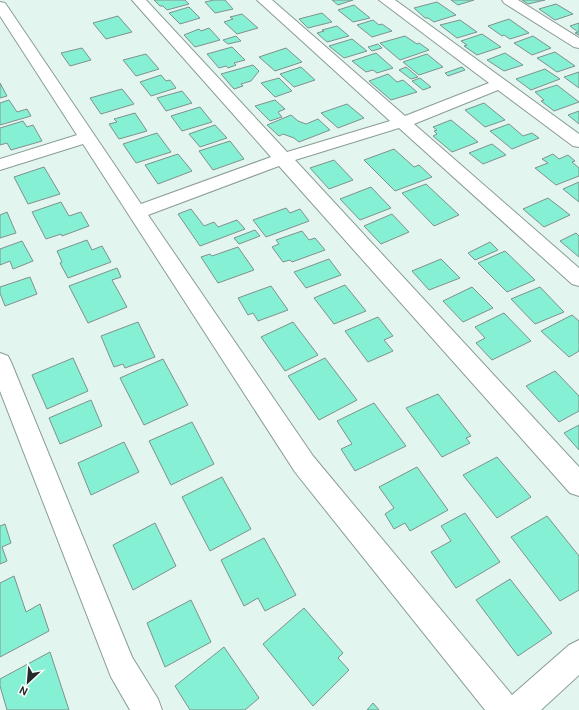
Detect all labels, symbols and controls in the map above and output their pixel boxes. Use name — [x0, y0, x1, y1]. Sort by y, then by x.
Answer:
north arrow — [8, 662, 48, 702]
text: N — [17, 683, 30, 699]

